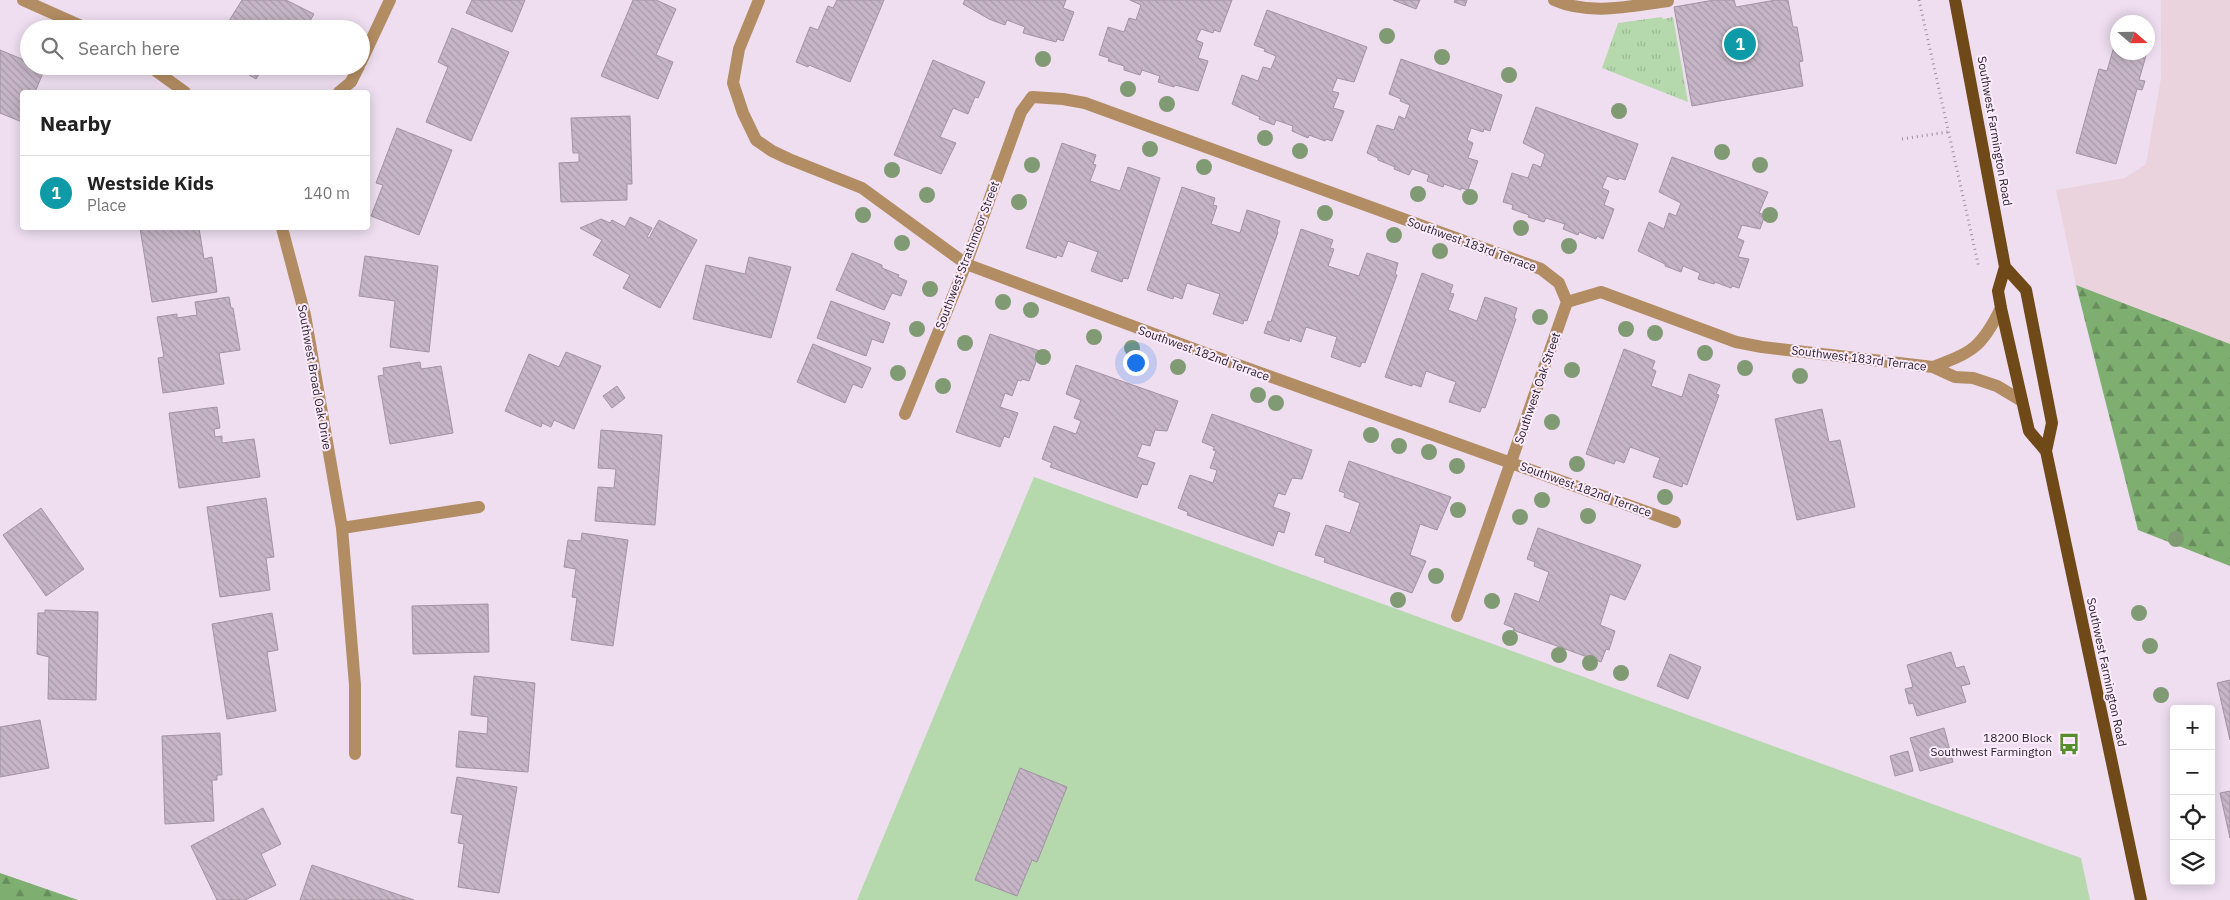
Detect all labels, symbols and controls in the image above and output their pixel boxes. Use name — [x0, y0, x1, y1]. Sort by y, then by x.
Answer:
north arrow — [2110, 15, 2155, 60]
search box — [20, 20, 370, 75]
pin: 1 — [1724, 25, 1756, 63]
icon: search — [38, 34, 66, 62]
text: Search here — [78, 36, 180, 60]
street label: Southwest Farmington Road — [1974, 55, 2016, 207]
text: Nearby — [40, 109, 111, 137]
text: Westside Kids — [87, 171, 214, 195]
street label: Southwest Strathmoor Street — [932, 179, 1002, 331]
text: 1 — [51, 183, 61, 203]
text: 140 m — [303, 183, 350, 203]
text: Place — [87, 195, 126, 215]
street label: Southwest 183rd Terrace — [1405, 214, 1539, 274]
street label: Southwest Broad Oak Drive — [295, 303, 335, 451]
street label: Southwest 182nd Terrace — [1136, 322, 1272, 384]
street label: Southwest Oak Street — [1511, 330, 1563, 446]
street label: Southwest 183rd Terrace — [1791, 342, 1928, 374]
your location — [1123, 350, 1149, 376]
street label: Southwest 182nd Terrace — [1518, 458, 1654, 520]
street label: Southwest Farmington Road — [2084, 596, 2130, 748]
map controls — [2170, 705, 2215, 885]
button: + — [2170, 705, 2215, 750]
place label: 18200 Block Southwest Farmington — [1931, 730, 2053, 759]
bus stop icon: 18200 Block Southwest Farmington — [2056, 731, 2082, 757]
button: − — [2170, 750, 2215, 795]
button: locate — [2170, 795, 2215, 840]
button: layers — [2170, 840, 2215, 885]

